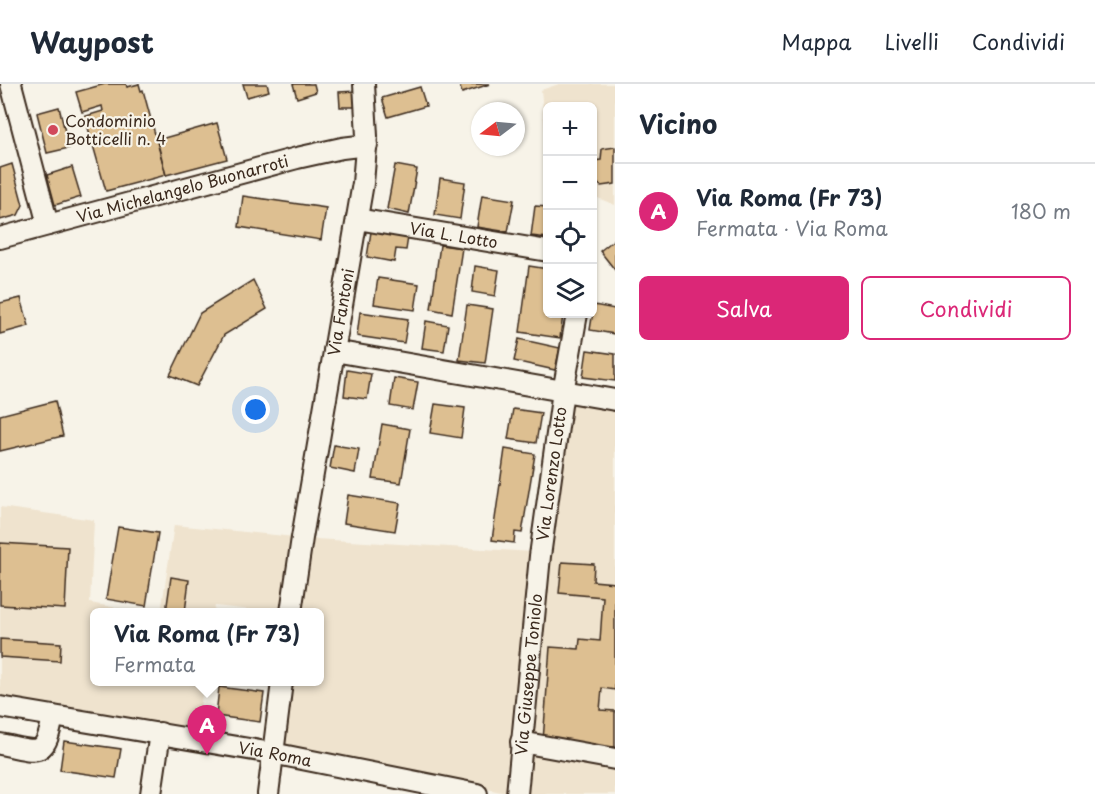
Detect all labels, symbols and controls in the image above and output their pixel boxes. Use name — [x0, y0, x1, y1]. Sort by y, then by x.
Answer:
text: Waypost — [30, 20, 154, 63]
text: Mappa — [782, 25, 852, 57]
text: Livelli — [885, 25, 939, 57]
text: Condividi — [972, 25, 1065, 57]
north arrow — [471, 102, 525, 156]
map controls — [543, 102, 597, 318]
button: + — [543, 102, 597, 156]
text: Vicino — [639, 104, 717, 143]
place label: Condominio Botticelli n. 4 — [65, 108, 166, 150]
marker: Condominio Botticelli n. 4 — [46, 123, 60, 137]
street label: Via Michelangelo Buonarroti — [74, 148, 291, 228]
button: − — [543, 156, 597, 210]
text: Via Roma (Fr 73) — [696, 180, 882, 213]
text: A — [651, 196, 666, 226]
text: 180 m — [1011, 196, 1071, 226]
button: locate — [543, 210, 597, 264]
text: Fermata · Via Roma — [696, 213, 888, 243]
street label: Via L. Lotto — [408, 215, 500, 253]
button: layers — [543, 264, 597, 318]
street label: Via Fantoni — [321, 266, 359, 358]
button: Salva — [639, 276, 849, 340]
button: Condividi — [861, 276, 1071, 340]
your location — [241, 395, 270, 424]
street label: Via Lorenzo Lotto — [529, 405, 572, 543]
street label: Via Giuseppe Toniolo — [508, 592, 547, 757]
popup — [90, 608, 324, 686]
text: Via Roma (Fr 73) — [114, 616, 300, 649]
text: Fermata — [114, 649, 195, 679]
pin: A — [188, 706, 226, 755]
street label: Via Roma — [237, 735, 314, 772]

